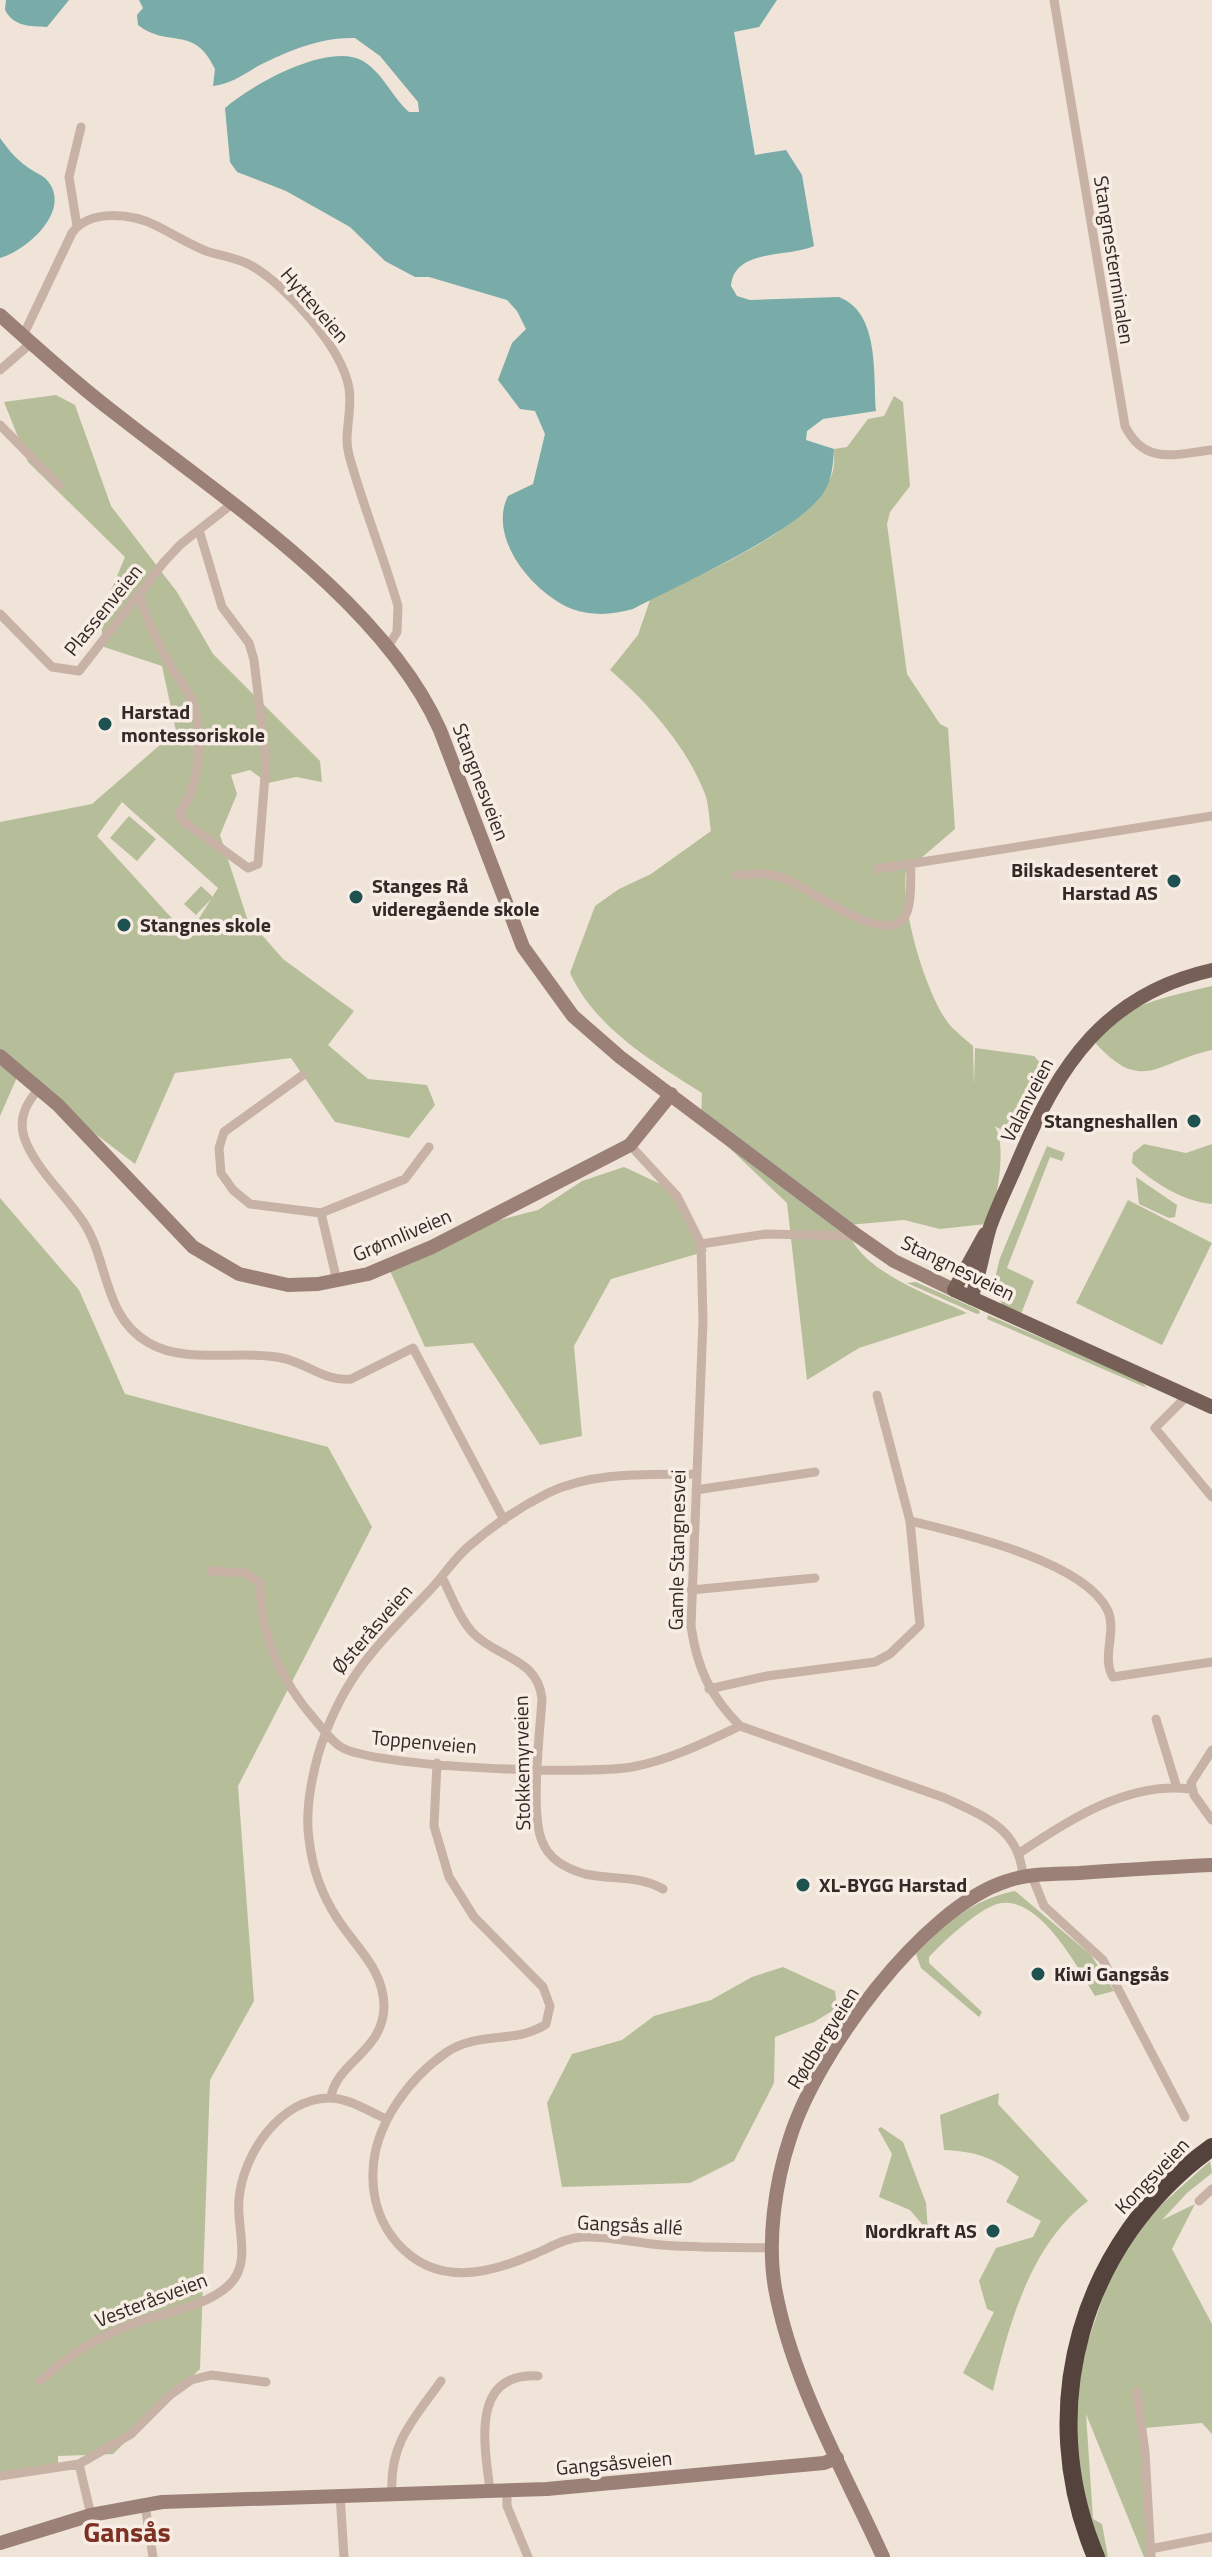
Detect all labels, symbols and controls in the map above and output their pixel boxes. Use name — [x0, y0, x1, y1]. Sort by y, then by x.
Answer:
street label: Stangnesterminalen — [1086, 173, 1143, 346]
street label: Hytteveien — [274, 260, 357, 350]
street label: Plassenveien — [56, 557, 149, 662]
place label: Harstad montessoriskole — [121, 696, 265, 750]
marker: Harstad montessoriskole — [96, 715, 114, 733]
street label: Stangnesveien — [445, 719, 518, 845]
place label: Bilskadesenteret Harstad AS — [1011, 854, 1158, 908]
place label: Stanges Rå videregående skole — [372, 870, 539, 924]
marker: Bilskadesenteret Harstad AS — [1165, 872, 1183, 890]
marker: Stanges Rå videregående skole — [347, 888, 365, 906]
place label: Stangnes skole — [140, 909, 271, 940]
marker: Stangnes skole — [115, 916, 133, 934]
street label: Valanveien — [992, 1052, 1061, 1147]
place label: Stangneshallen — [1044, 1105, 1178, 1136]
marker: Stangneshallen — [1185, 1112, 1203, 1130]
street label: Grønnliveien — [347, 1200, 456, 1269]
street label: Stangnesveien — [896, 1227, 1021, 1309]
street label: Gamle Stangnesvei — [660, 1469, 693, 1631]
street label: Østeråsveien — [324, 1577, 420, 1681]
street label: Stokkemyrveien — [505, 1695, 538, 1831]
street label: Toppenveien — [370, 1721, 478, 1762]
place label: XL-BYGG Harstad — [819, 1869, 967, 1900]
marker: XL-BYGG Harstad — [794, 1876, 812, 1894]
place label: Kiwi Gangsås — [1054, 1958, 1169, 1989]
marker: Kiwi Gangsås — [1029, 1965, 1047, 1983]
street label: Rødbergveien — [779, 1980, 866, 2095]
street label: Kongsveien — [1107, 2130, 1196, 2221]
street label: Gangsås allé — [576, 2206, 684, 2243]
place label: Nordkraft AS — [865, 2215, 977, 2246]
marker: Nordkraft AS — [984, 2222, 1002, 2240]
street label: Vesteråsveien — [90, 2264, 212, 2335]
street label: Gangsåsveien — [555, 2442, 673, 2483]
district label: Gansås — [83, 2510, 171, 2553]

